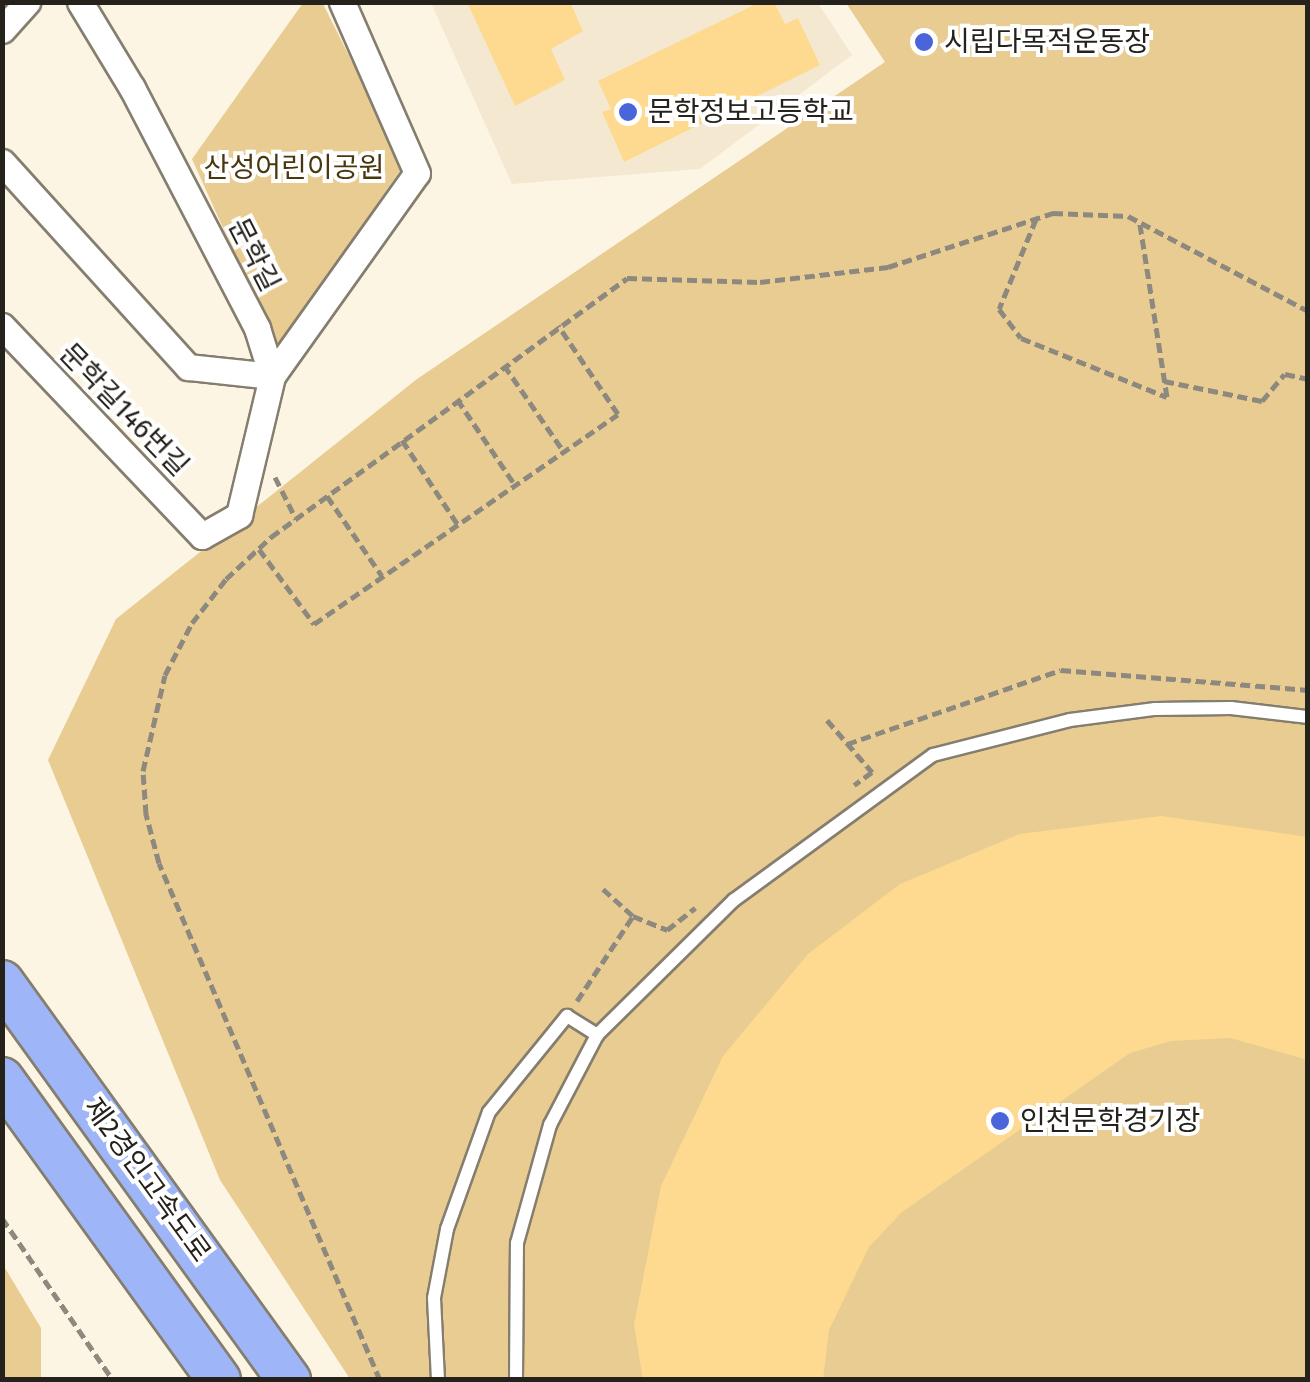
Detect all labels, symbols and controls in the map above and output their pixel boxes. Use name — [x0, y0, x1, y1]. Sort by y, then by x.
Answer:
place label: 시립다목적운동장 — [944, 25, 1150, 59]
marker: 시립다목적운동장 — [913, 31, 935, 53]
place label: 문학정보고등학교 — [648, 95, 854, 129]
marker: 문학정보고등학교 — [617, 101, 639, 123]
park label: 산성어린이공원 — [204, 151, 384, 185]
street label: 문학길 — [221, 213, 287, 297]
street label: 문학길146번길 — [53, 337, 195, 483]
street label: 제2경인고속도로 — [76, 1092, 218, 1268]
place label: 인천문학경기장 — [1020, 1104, 1200, 1138]
marker: 인천문학경기장 — [989, 1110, 1011, 1132]

